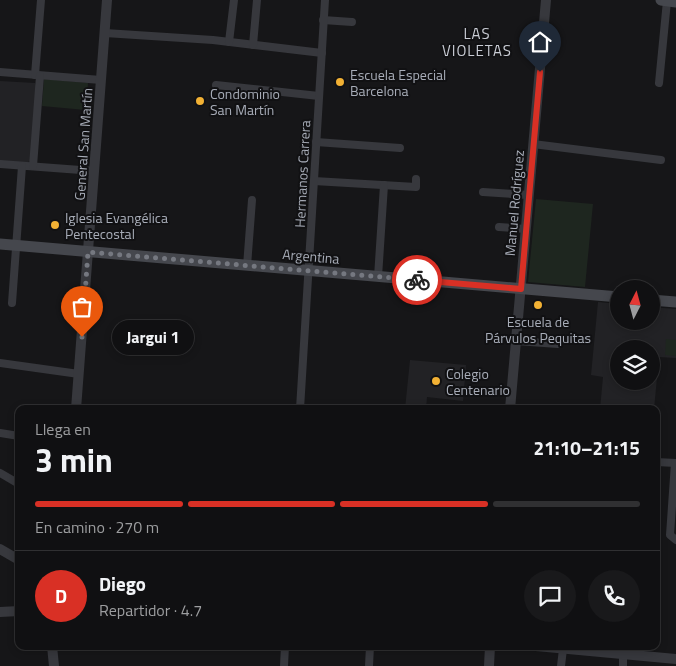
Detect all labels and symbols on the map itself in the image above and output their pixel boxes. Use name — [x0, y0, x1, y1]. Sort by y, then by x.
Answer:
pin — [519, 21, 561, 72]
district label: LAS VIOLETAS — [442, 22, 512, 62]
place label: Escuela Especial Barcelona — [350, 64, 446, 101]
marker: Escuela Especial Barcelona — [334, 76, 346, 88]
place label: Condominio San Martín — [210, 83, 280, 120]
street label: General San Martín — [69, 87, 97, 201]
marker: Condominio San Martín — [194, 95, 206, 107]
street label: Hermanos Carrera — [289, 120, 315, 228]
street label: Manuel Rodríguez — [499, 149, 529, 257]
place label: Iglesia Evangélica Pentecostal — [65, 207, 168, 244]
marker: Iglesia Evangélica Pentecostal — [49, 219, 61, 231]
street label: Argentina — [282, 243, 340, 269]
courier — [392, 255, 442, 305]
north arrow — [610, 280, 660, 330]
pin — [61, 286, 103, 337]
marker: Escuela de Párvulos Pequitas — [532, 299, 544, 311]
place label: Escuela de Párvulos Pequitas — [485, 311, 591, 348]
callout: Jargui 1 — [112, 320, 194, 354]
place label: Colegio Centenario — [446, 363, 510, 400]
marker: Colegio Centenario — [430, 375, 442, 387]

